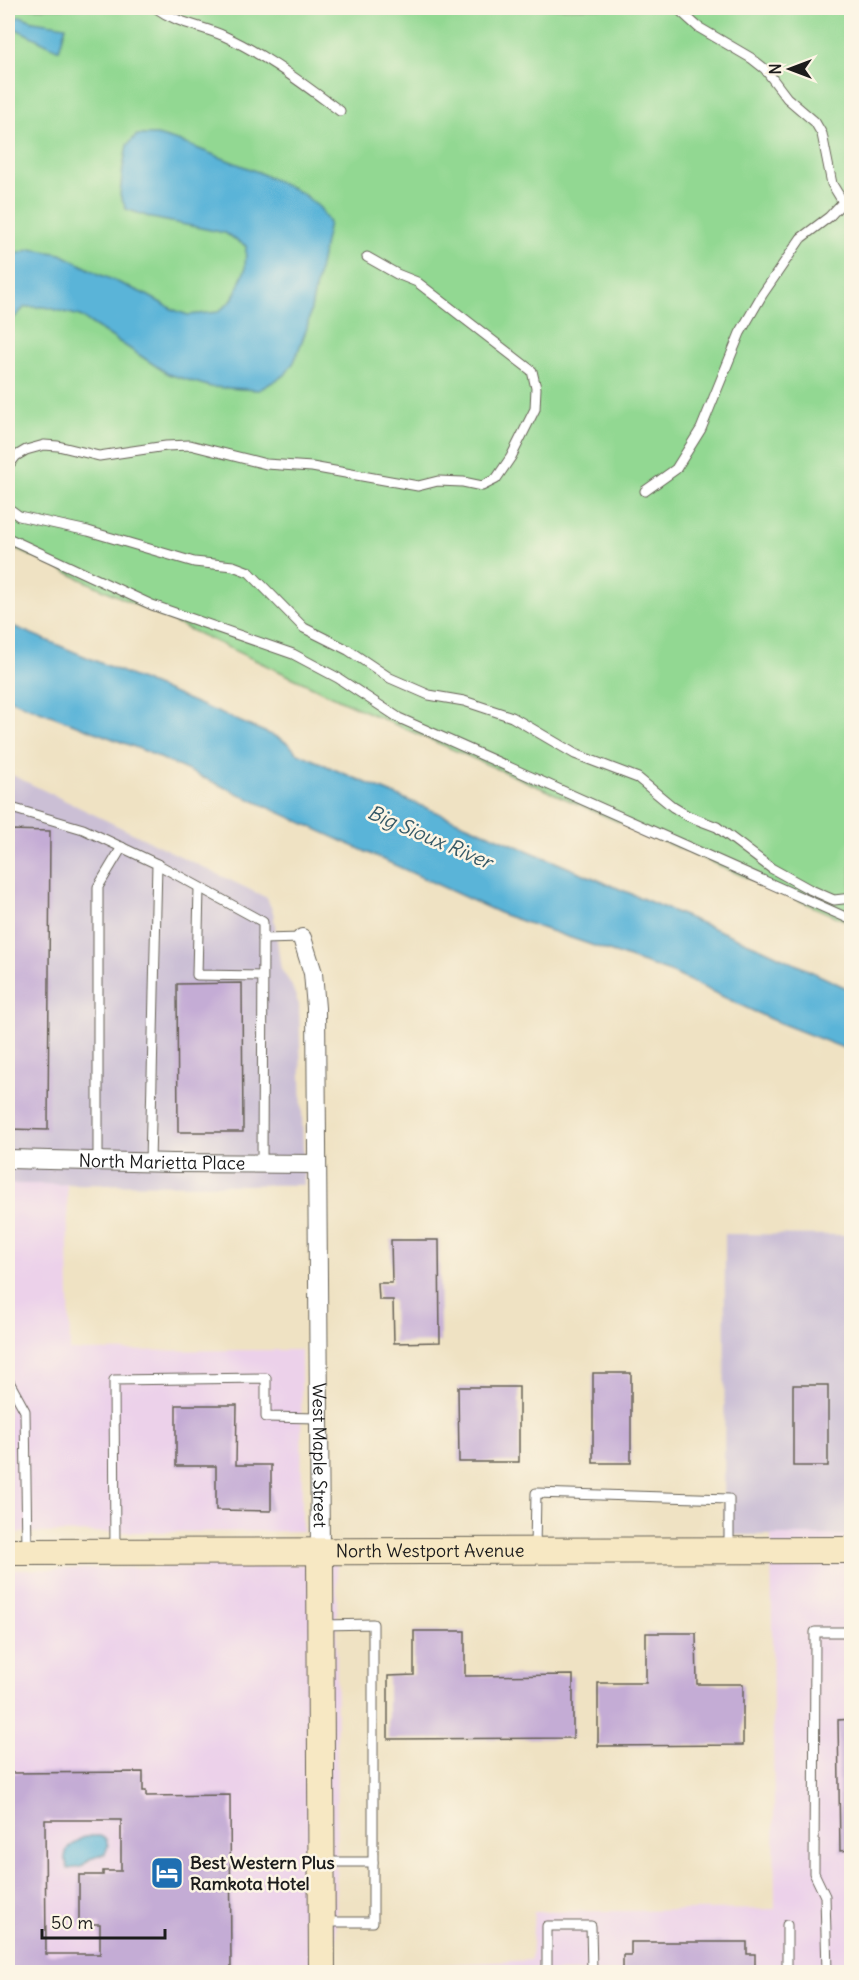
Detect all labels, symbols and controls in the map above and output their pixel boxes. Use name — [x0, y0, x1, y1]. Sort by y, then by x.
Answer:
north arrow — [760, 39, 820, 99]
text: N — [765, 63, 785, 75]
water label: Big Sioux River — [364, 799, 499, 875]
street label: North Marietta Place — [78, 1149, 245, 1175]
street label: West Maple Street — [308, 1383, 332, 1528]
street label: North Westport Avenue — [336, 1539, 524, 1562]
place label: Best Western Plus Ramkota Hotel — [190, 1851, 335, 1895]
hotel icon: Best Western Plus Ramkota Hotel — [149, 1855, 185, 1891]
scale bar — [42, 1902, 165, 1940]
text: 50 m — [51, 1911, 93, 1934]

